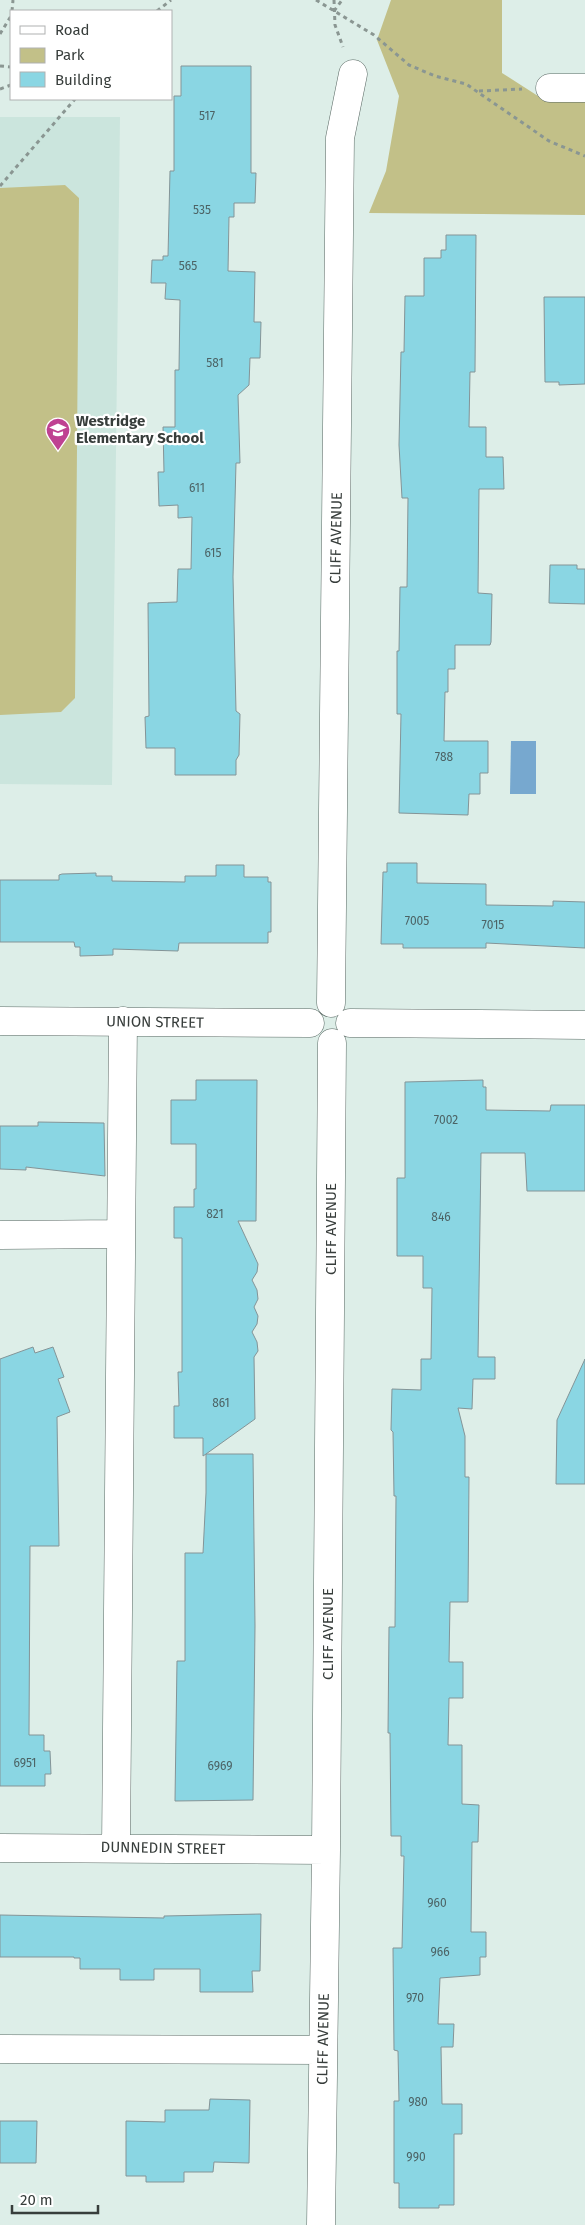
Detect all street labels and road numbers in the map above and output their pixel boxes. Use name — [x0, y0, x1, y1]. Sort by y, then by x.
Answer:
street label: CLIFF AVENUE — [326, 492, 346, 584]
street label: UNION STREET — [106, 1012, 204, 1032]
street label: CLIFF AVENUE — [322, 1183, 340, 1275]
street label: CLIFF AVENUE — [319, 1588, 337, 1680]
street label: DUNNEDIN STREET — [100, 1838, 226, 1858]
street label: CLIFF AVENUE — [313, 1993, 333, 2085]

